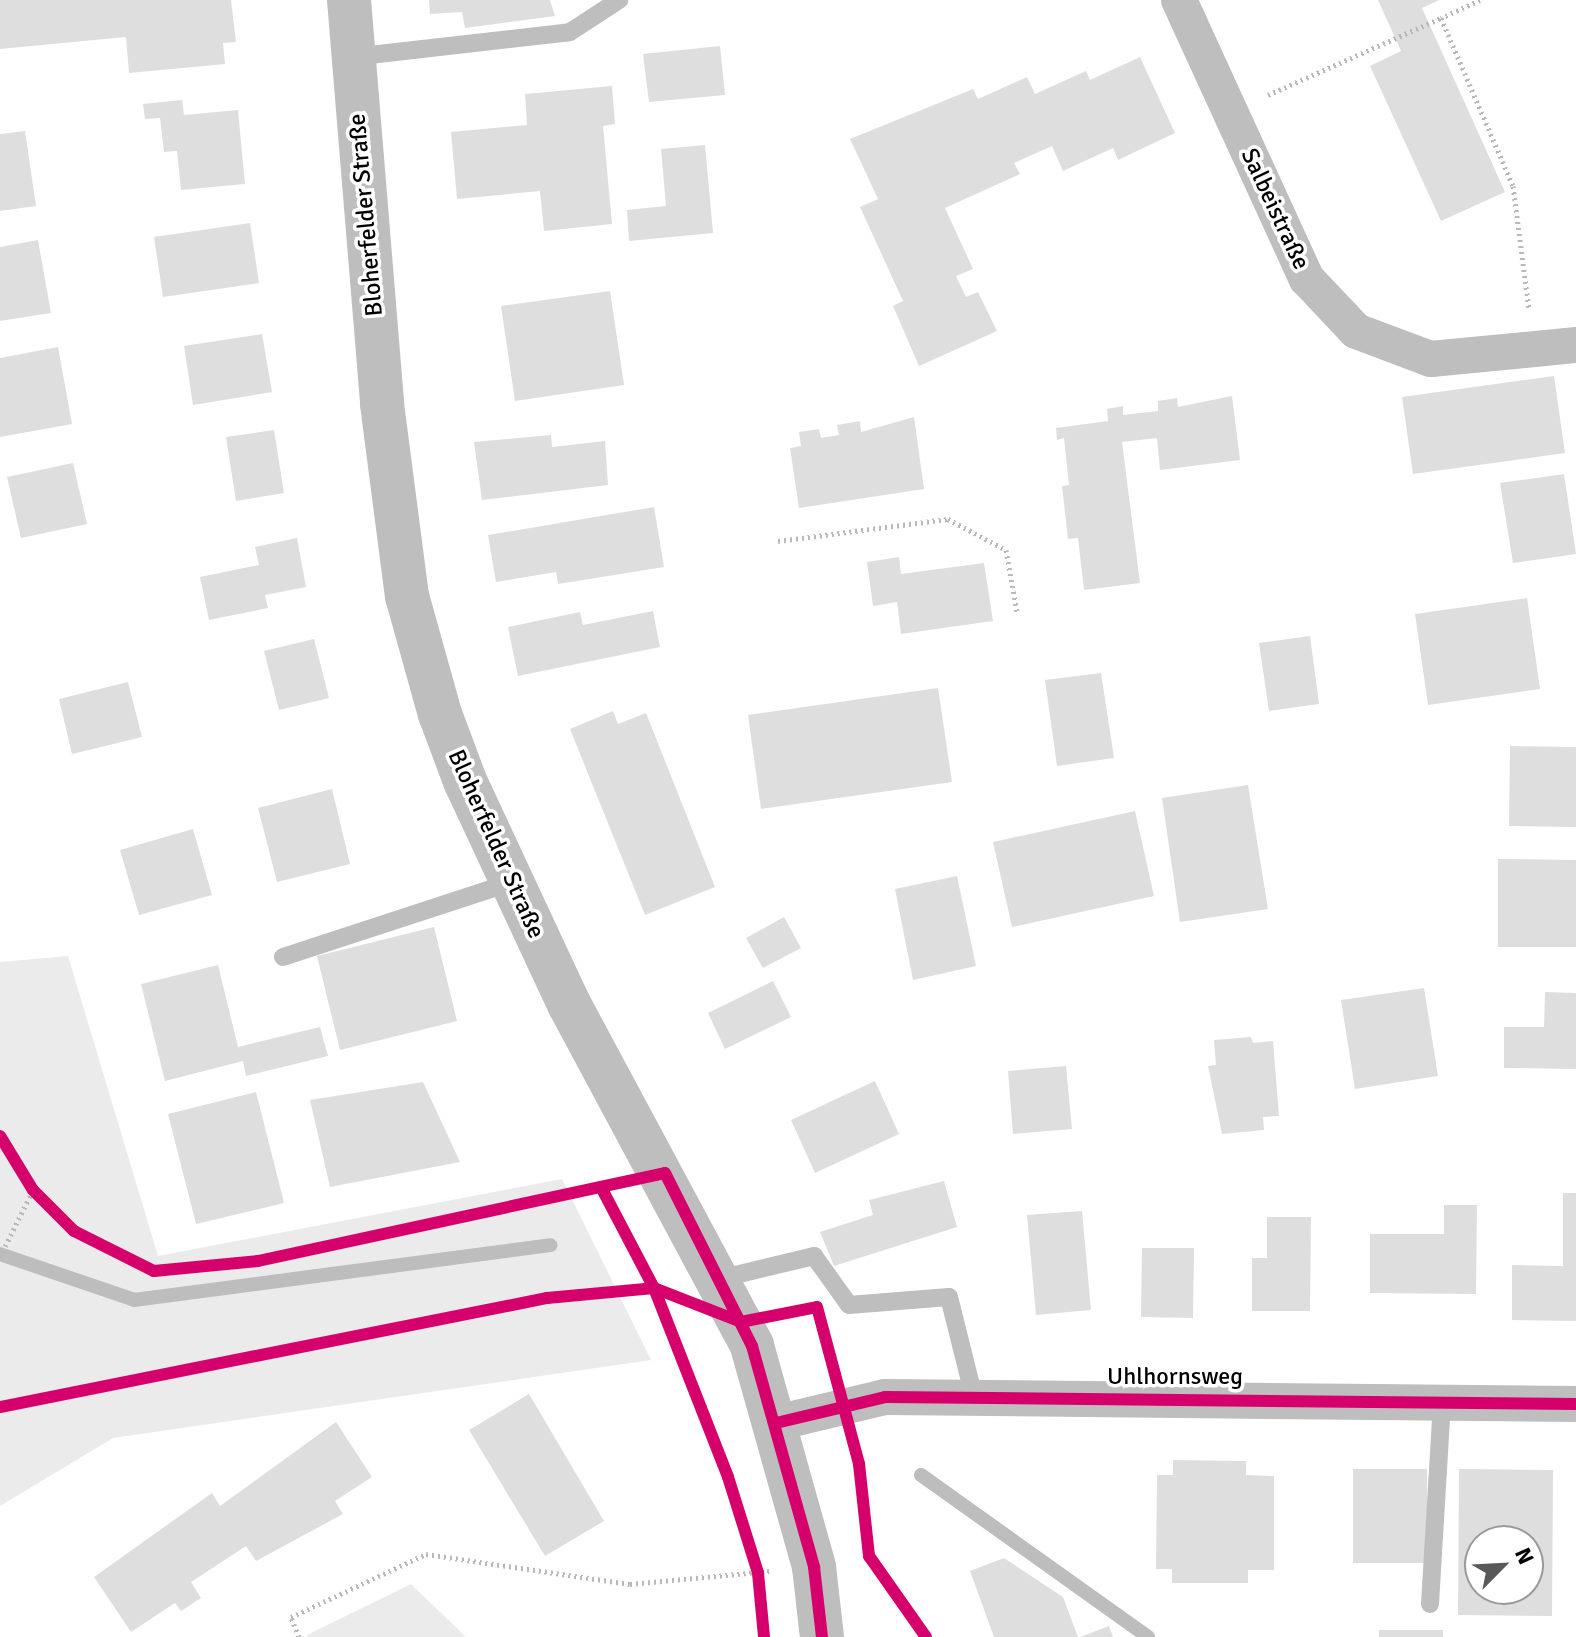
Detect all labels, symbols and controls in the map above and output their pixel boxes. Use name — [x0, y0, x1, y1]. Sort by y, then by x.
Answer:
street label: Bloherfelder Straße — [343, 112, 389, 318]
street label: Salbeistraße — [1234, 144, 1316, 274]
street label: Bloherfelder Straße — [441, 745, 551, 943]
street label: Uhlhornsweg — [1107, 1363, 1243, 1391]
north arrow — [1464, 1525, 1544, 1605]
text: N — [1509, 1543, 1540, 1568]

